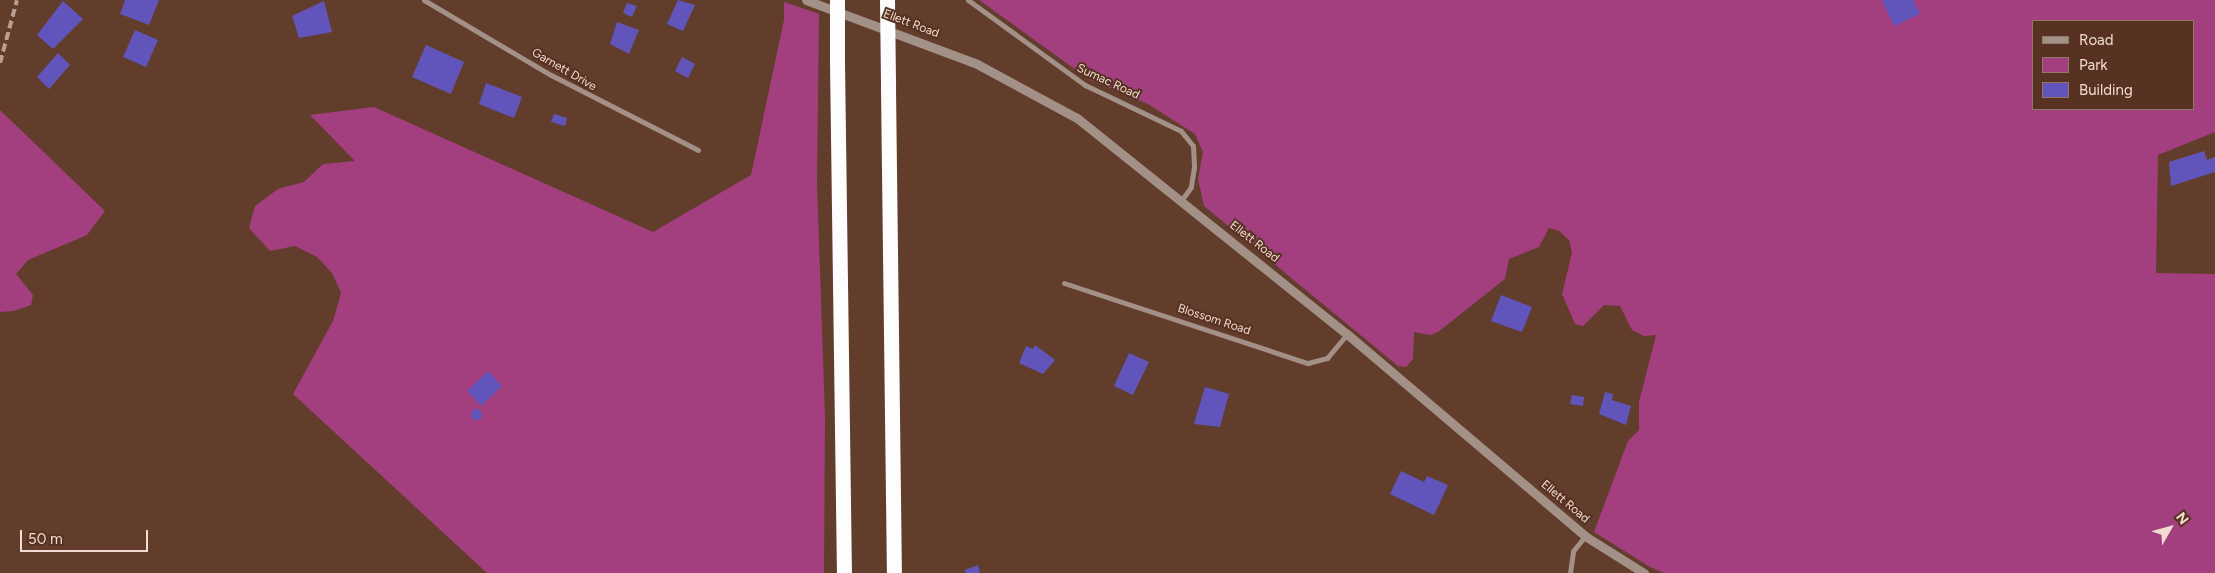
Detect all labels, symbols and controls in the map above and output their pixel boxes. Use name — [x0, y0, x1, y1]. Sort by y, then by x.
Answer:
street label: Ellett Road — [881, 7, 941, 41]
legend — [2032, 20, 2195, 110]
text: Road — [2079, 31, 2114, 49]
street label: Garnett Drive — [529, 46, 599, 94]
text: Park — [2079, 56, 2108, 74]
street label: Sumac Road — [1074, 61, 1142, 103]
text: Building — [2079, 81, 2133, 99]
street label: Ellett Road — [1226, 218, 1282, 266]
street label: Blossom Road — [1176, 301, 1252, 339]
street label: Ellett Road — [1538, 478, 1592, 526]
north arrow — [2145, 503, 2195, 553]
text: N — [2172, 509, 2192, 528]
scale bar — [22, 520, 150, 552]
text: 50 m — [28, 530, 63, 548]

